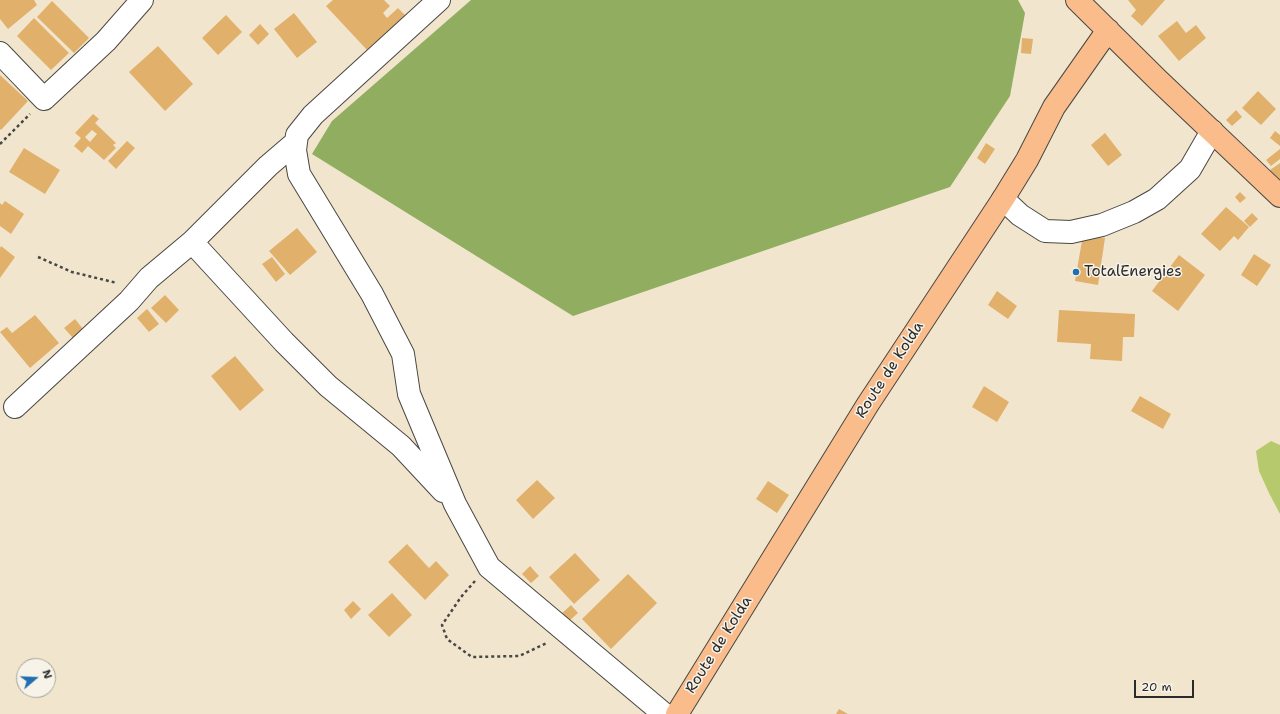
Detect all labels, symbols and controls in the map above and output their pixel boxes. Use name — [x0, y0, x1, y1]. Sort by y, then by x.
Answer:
place label: TotalEnergies — [1084, 263, 1182, 281]
marker: TotalEnergies — [1071, 267, 1081, 277]
street label: Route de Kolda — [852, 318, 928, 422]
street label: Route de Kolda — [682, 593, 756, 697]
north arrow — [16, 658, 56, 698]
text: N — [38, 668, 55, 681]
scale bar — [1136, 672, 1196, 698]
text: 20 m — [1141, 679, 1172, 695]

